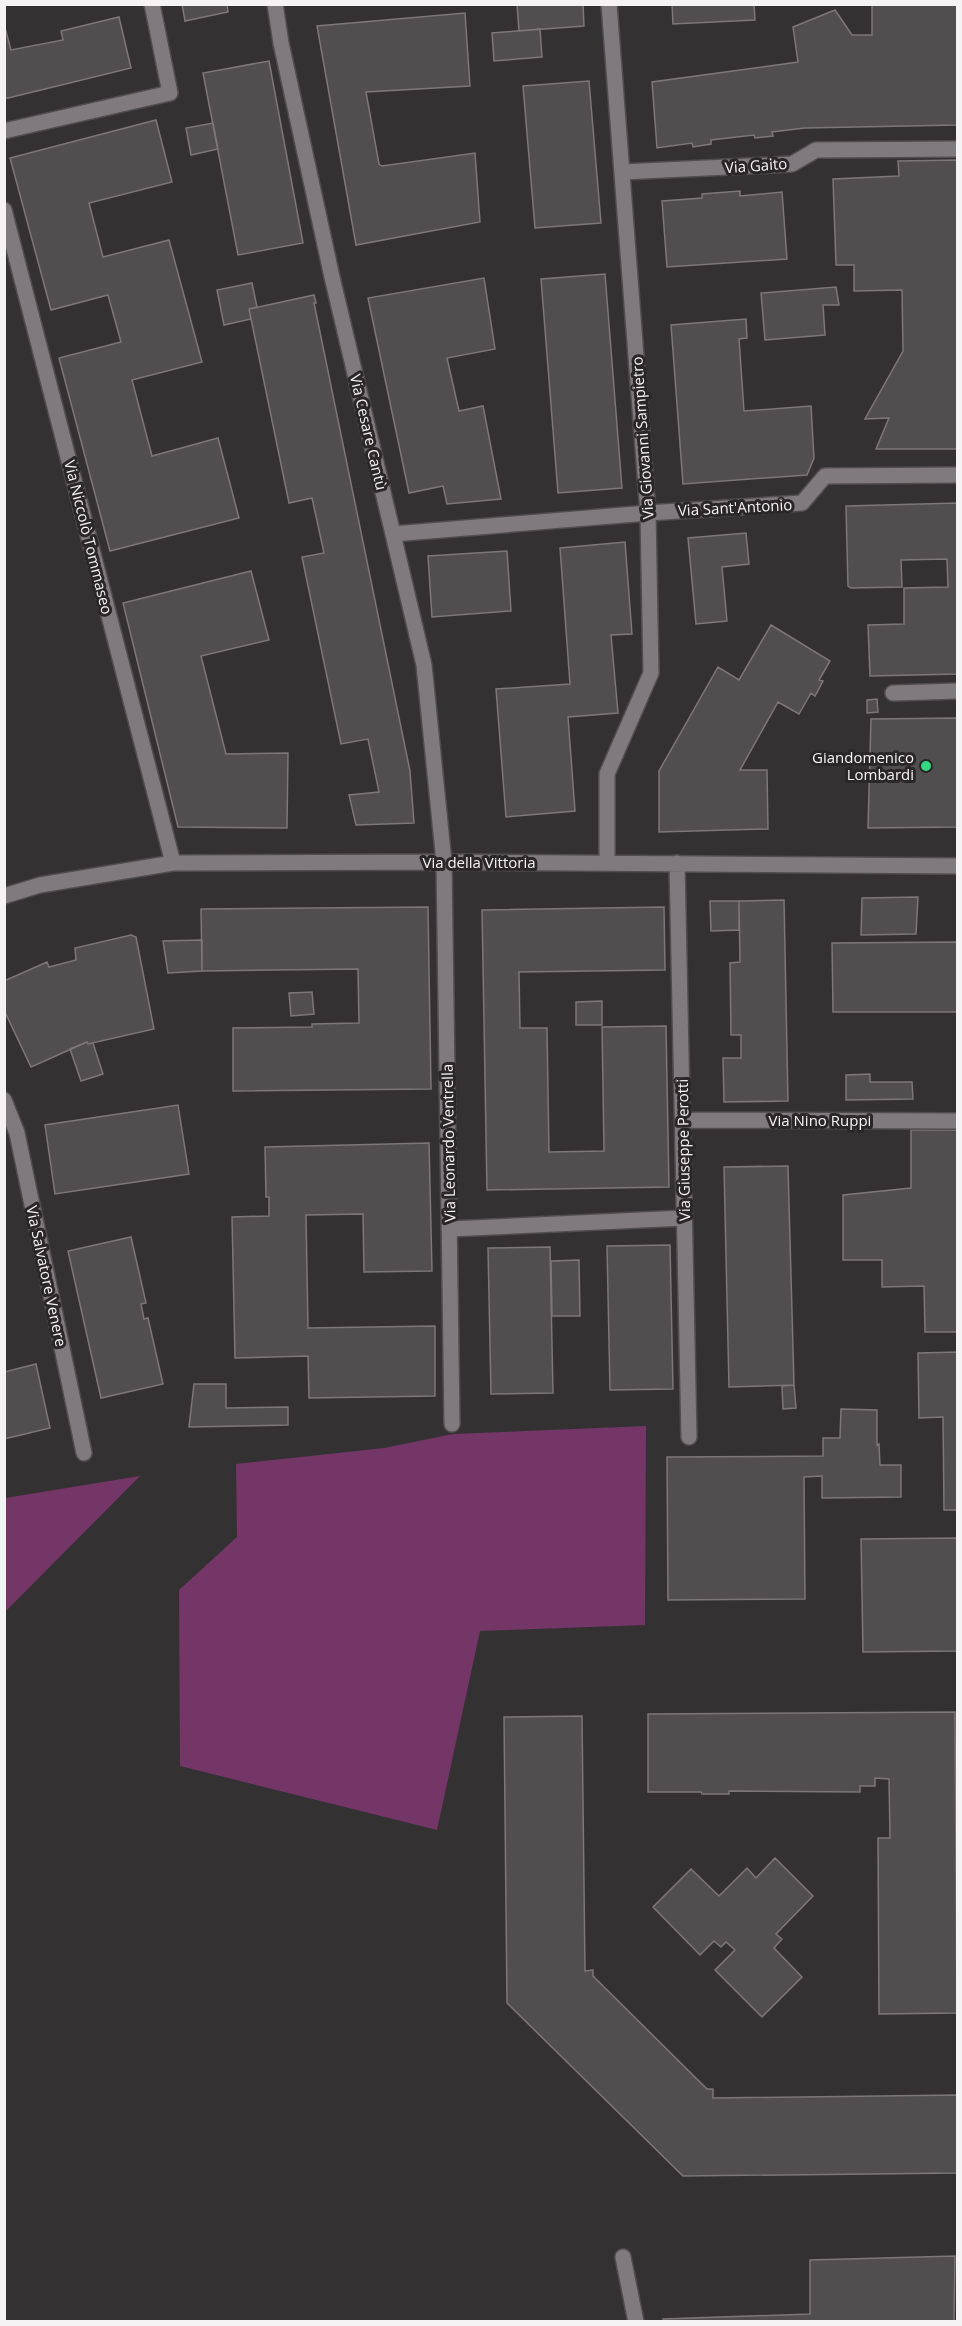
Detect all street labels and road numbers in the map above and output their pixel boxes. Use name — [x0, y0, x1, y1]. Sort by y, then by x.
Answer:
street label: Via Gaito — [724, 153, 788, 177]
street label: Via Giovanni Sampietro — [626, 356, 658, 520]
street label: Via Cesare Cantù — [346, 372, 392, 492]
street label: Via Niccolò Tommaseo — [60, 458, 118, 616]
street label: Via Sant'Antonio — [677, 494, 793, 520]
street label: Via della Vittoria — [422, 852, 536, 872]
street label: Via Leonardo Ventrella — [437, 1064, 459, 1222]
street label: Via Giuseppe Perotti — [672, 1079, 694, 1221]
street label: Via Nino Ruppi — [769, 1110, 871, 1130]
street label: Via Salvatore Venere — [22, 1204, 72, 1348]

